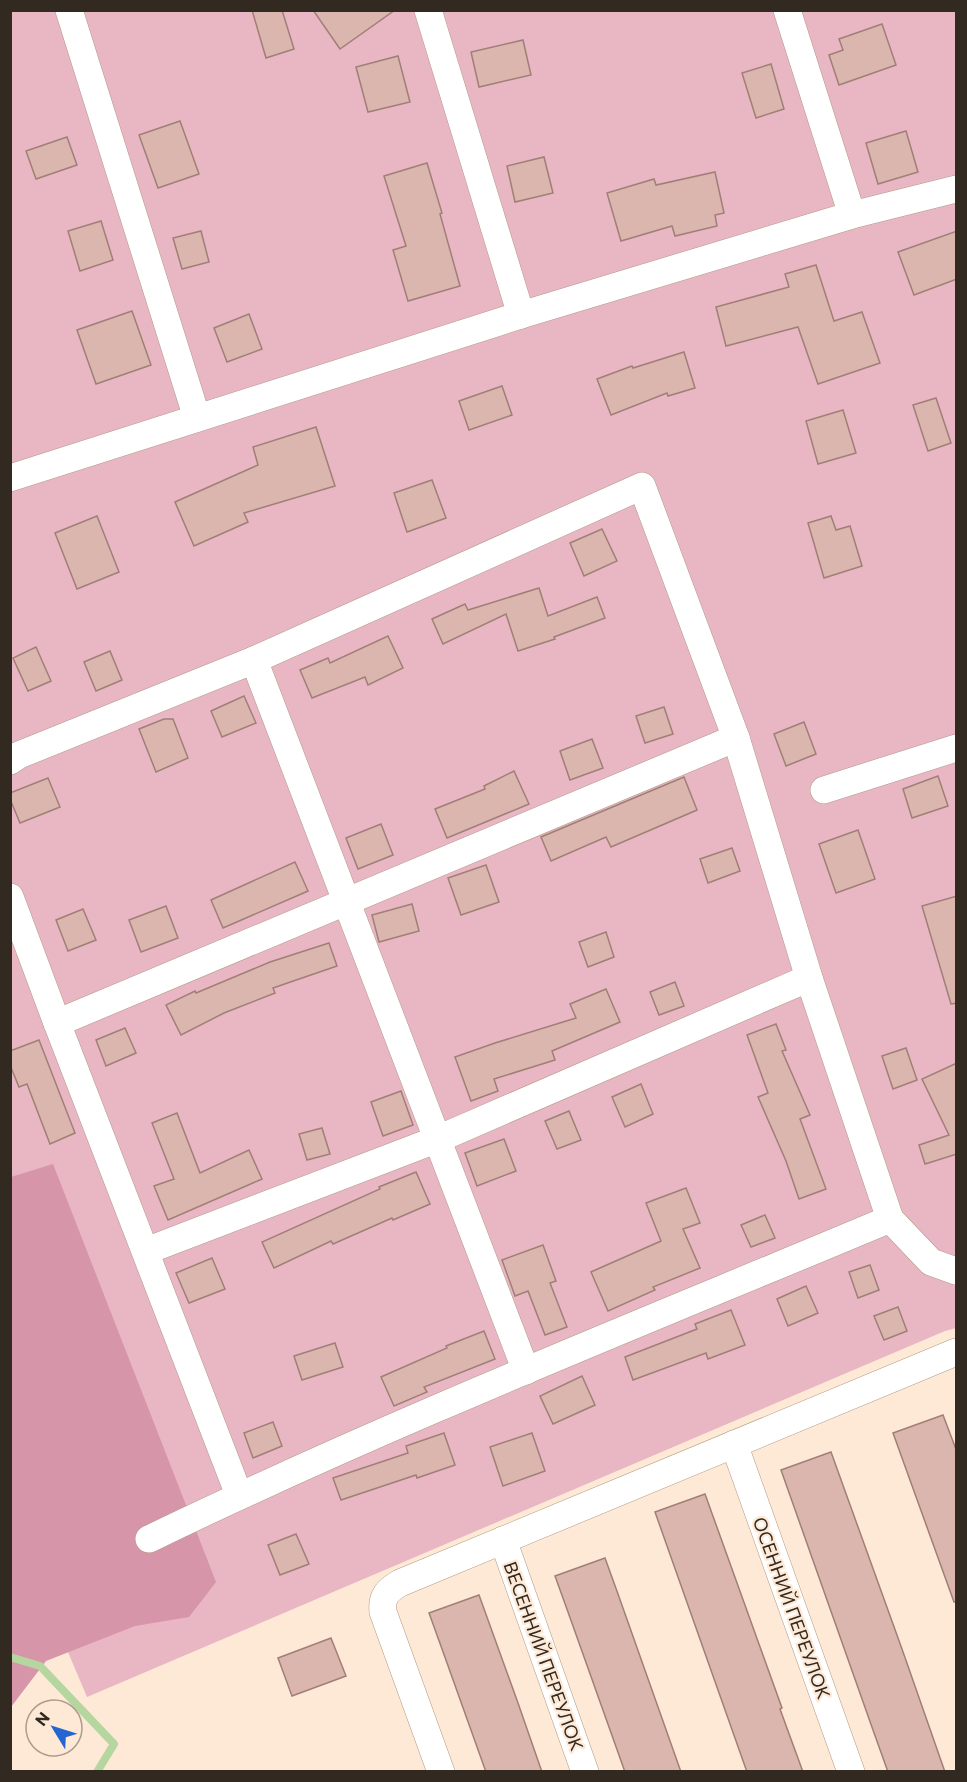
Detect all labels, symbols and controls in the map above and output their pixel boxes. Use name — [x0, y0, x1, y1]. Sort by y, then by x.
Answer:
street label: ОСЕННИЙ ПЕРЕУЛОК — [749, 1514, 835, 1702]
street label: ВЕСЕННИЙ ПЕРЕУЛОК — [499, 1558, 589, 1754]
north arrow — [24, 1698, 84, 1758]
text: N — [31, 1708, 53, 1729]

